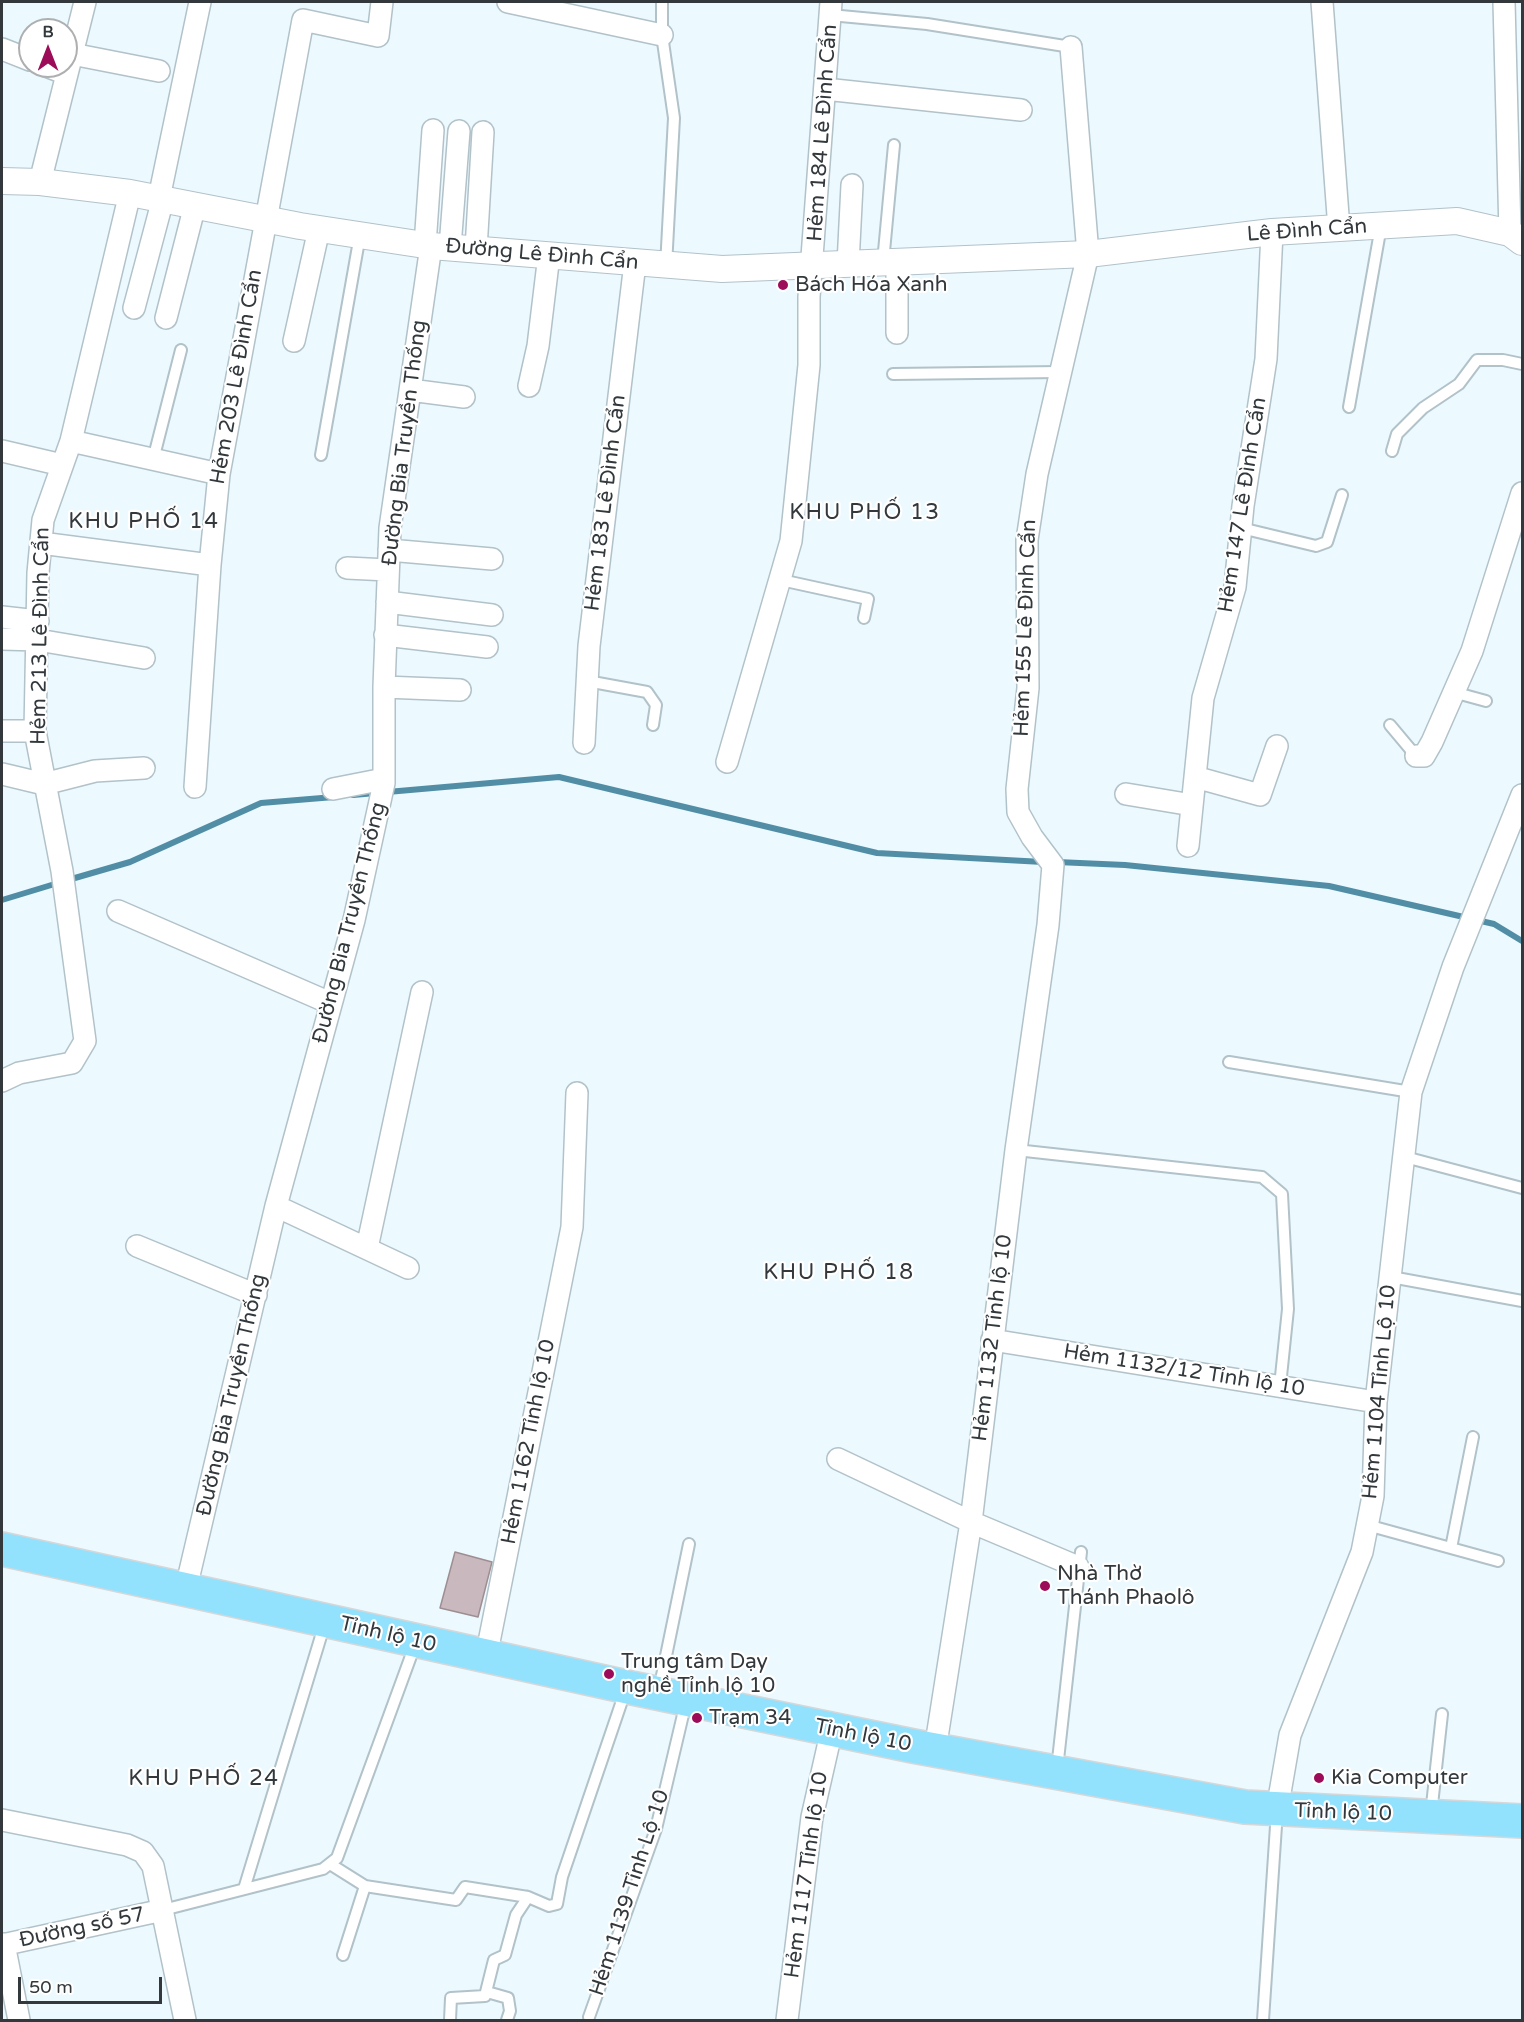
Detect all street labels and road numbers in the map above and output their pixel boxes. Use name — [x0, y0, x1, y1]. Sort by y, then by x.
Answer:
street label: Hẻm 184 Lê Đình Cẩn — [803, 24, 843, 242]
street label: Lê Đình Cẩn — [1246, 214, 1368, 248]
street label: Đường Lê Đình Cẩn — [445, 234, 639, 276]
street label: Hẻm 203 Lê Đình Cẩn — [206, 268, 268, 486]
street label: Đường Bia Truyền Thống — [377, 319, 433, 567]
street label: Hẻm 183 Lê Đình Cẩn — [580, 393, 632, 613]
street label: Hẻm 147 Lê Đình Cẩn — [1214, 395, 1272, 615]
street label: Hẻm 155 Lê Đình Cẩn — [1010, 519, 1042, 737]
street label: Hẻm 213 Lê Đình Cẩn — [27, 527, 55, 745]
street label: Đường Bia Truyền Thống — [308, 800, 392, 1046]
street label: Hẻm 1132 Tỉnh lộ 10 — [968, 1233, 1018, 1443]
street label: Đường Bia Truyền Thống — [192, 1271, 272, 1519]
street label: Hẻm 1104 Tỉnh Lộ 10 — [1358, 1284, 1402, 1500]
street label: Hẻm 1162 Tỉnh lộ 10 — [497, 1337, 561, 1547]
street label: Hẻm 1132/12 Tỉnh lộ 10 — [1062, 1339, 1306, 1403]
street label: Tỉnh lộ 10 — [337, 1612, 439, 1658]
street label: Tỉnh lộ 10 — [813, 1714, 913, 1758]
street label: Hẻm 1117 Tỉnh lộ 10 — [780, 1770, 834, 1980]
street label: Hẻm 1139 Tỉnh Lộ 10 — [585, 1787, 675, 1999]
street label: Tỉnh lộ 10 — [1294, 1799, 1392, 1827]
street label: Đường số 57 — [17, 1902, 147, 1954]

